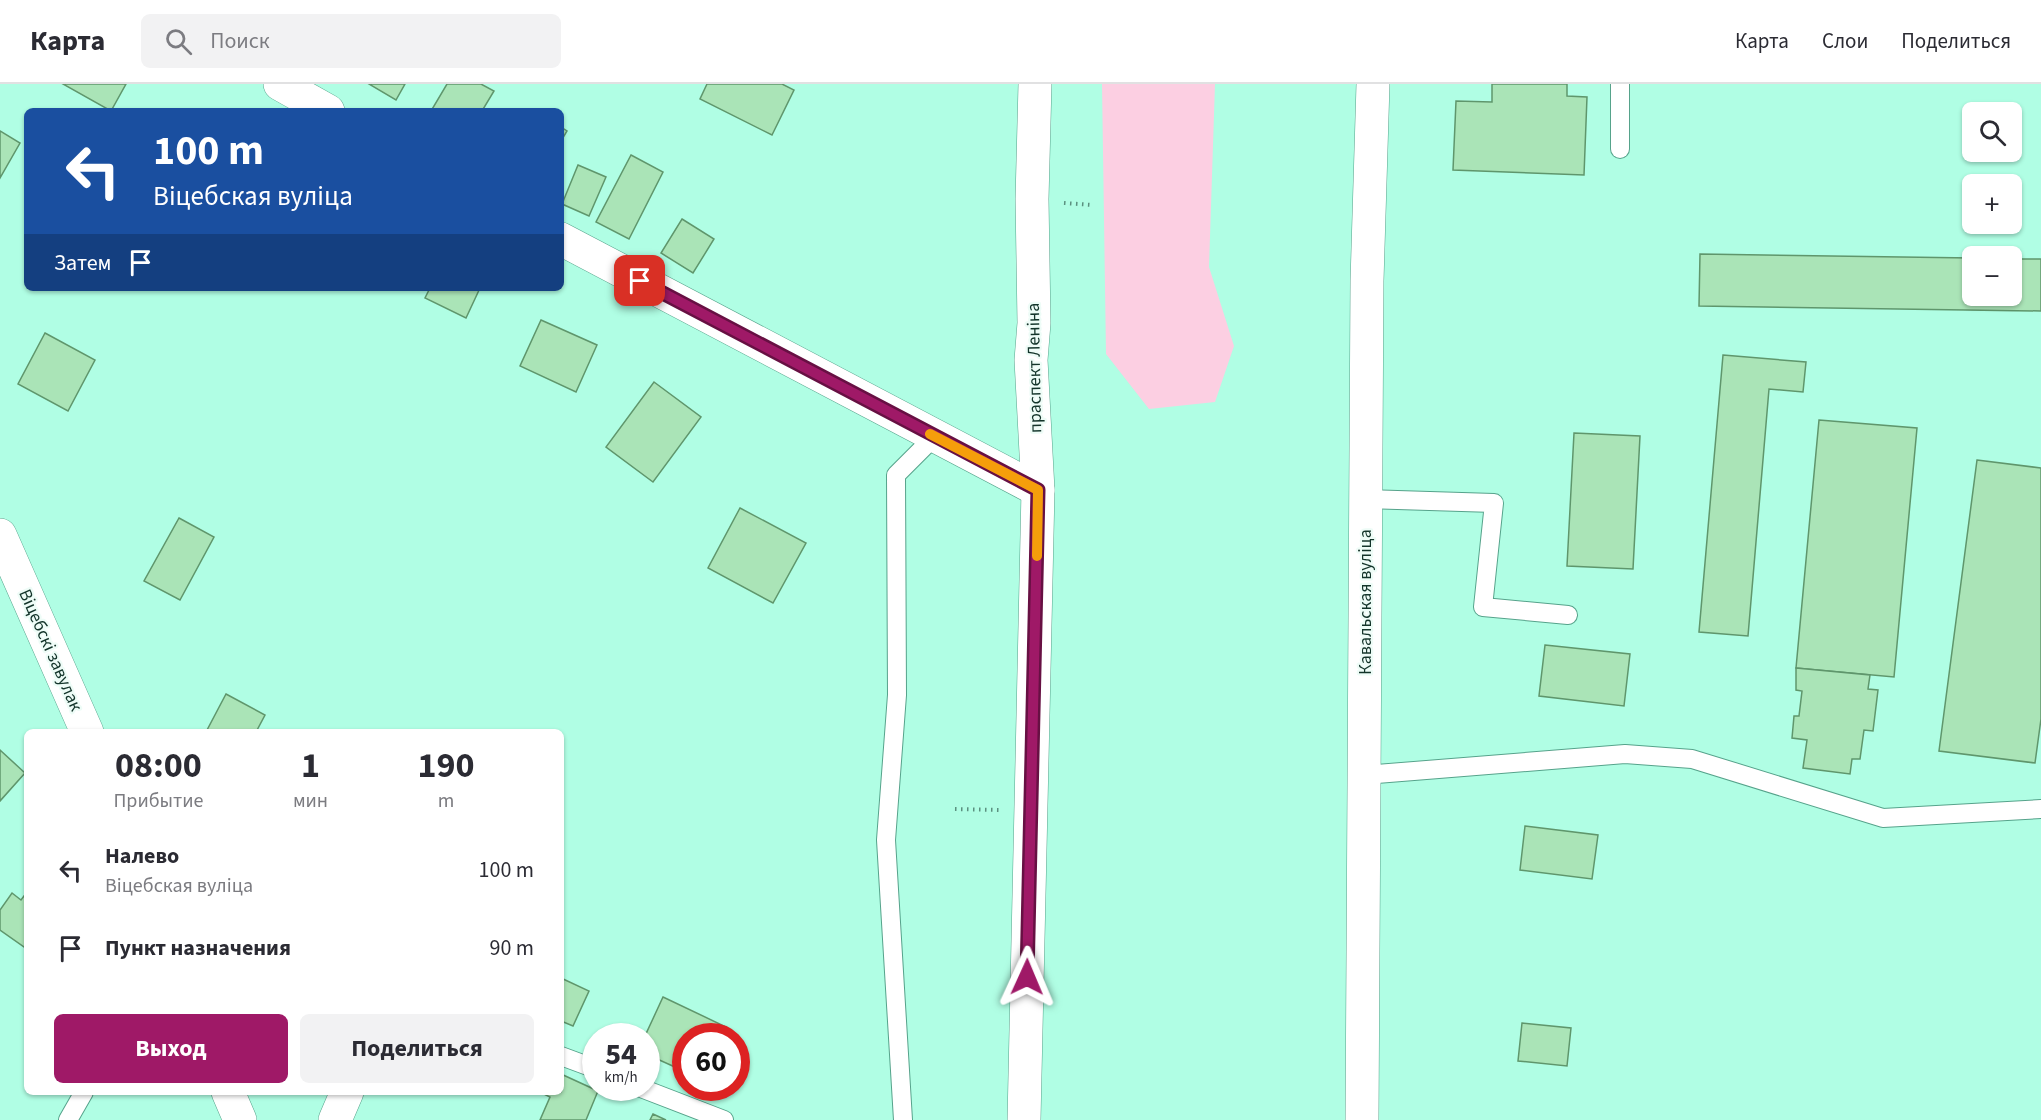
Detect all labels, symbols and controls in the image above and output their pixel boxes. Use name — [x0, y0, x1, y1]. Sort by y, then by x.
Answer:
search box — [141, 14, 561, 68]
text: Карта — [30, 21, 105, 61]
icon: search — [162, 25, 195, 58]
text: Поиск — [210, 25, 270, 57]
text: Карта — [1735, 26, 1789, 56]
text: Слои — [1822, 26, 1868, 56]
text: Поделиться — [1901, 26, 2011, 56]
map controls — [1962, 102, 2022, 306]
button: search — [1962, 102, 2022, 162]
text: 100 m — [153, 121, 264, 181]
icon: left — [54, 132, 132, 210]
button: + — [1962, 174, 2022, 234]
text: Віцебская вуліца — [153, 177, 353, 216]
icon: arrive — [124, 246, 157, 279]
button: − — [1962, 246, 2022, 306]
text: Затем — [54, 247, 112, 279]
pin — [614, 255, 665, 306]
icon: arrive — [623, 264, 656, 297]
street label: праспект Леніна — [1021, 303, 1048, 433]
street label: Кавальская вуліца — [1353, 529, 1378, 675]
street label: Віцебскі завулак — [12, 585, 89, 715]
text: 08:00 — [115, 740, 202, 791]
text: 1 — [301, 740, 320, 791]
text: 190 — [418, 740, 475, 791]
text: Прибытие — [113, 787, 204, 815]
text: мин — [293, 787, 328, 815]
text: m — [438, 787, 454, 815]
text: Налево — [105, 840, 179, 872]
icon: left — [54, 854, 87, 887]
text: 100 m — [479, 854, 534, 886]
text: Віцебская вуліца — [105, 872, 253, 900]
icon: arrive — [54, 932, 87, 965]
text: Пункт назначения — [105, 932, 291, 964]
text: 90 m — [489, 932, 534, 964]
position arrow — [995, 945, 1059, 1009]
button: Выход — [54, 1014, 288, 1083]
button: Поделиться — [300, 1014, 534, 1083]
speed limit sign: 60 — [672, 1023, 750, 1101]
text: 54 — [605, 1033, 637, 1076]
text: km/h — [604, 1067, 638, 1088]

